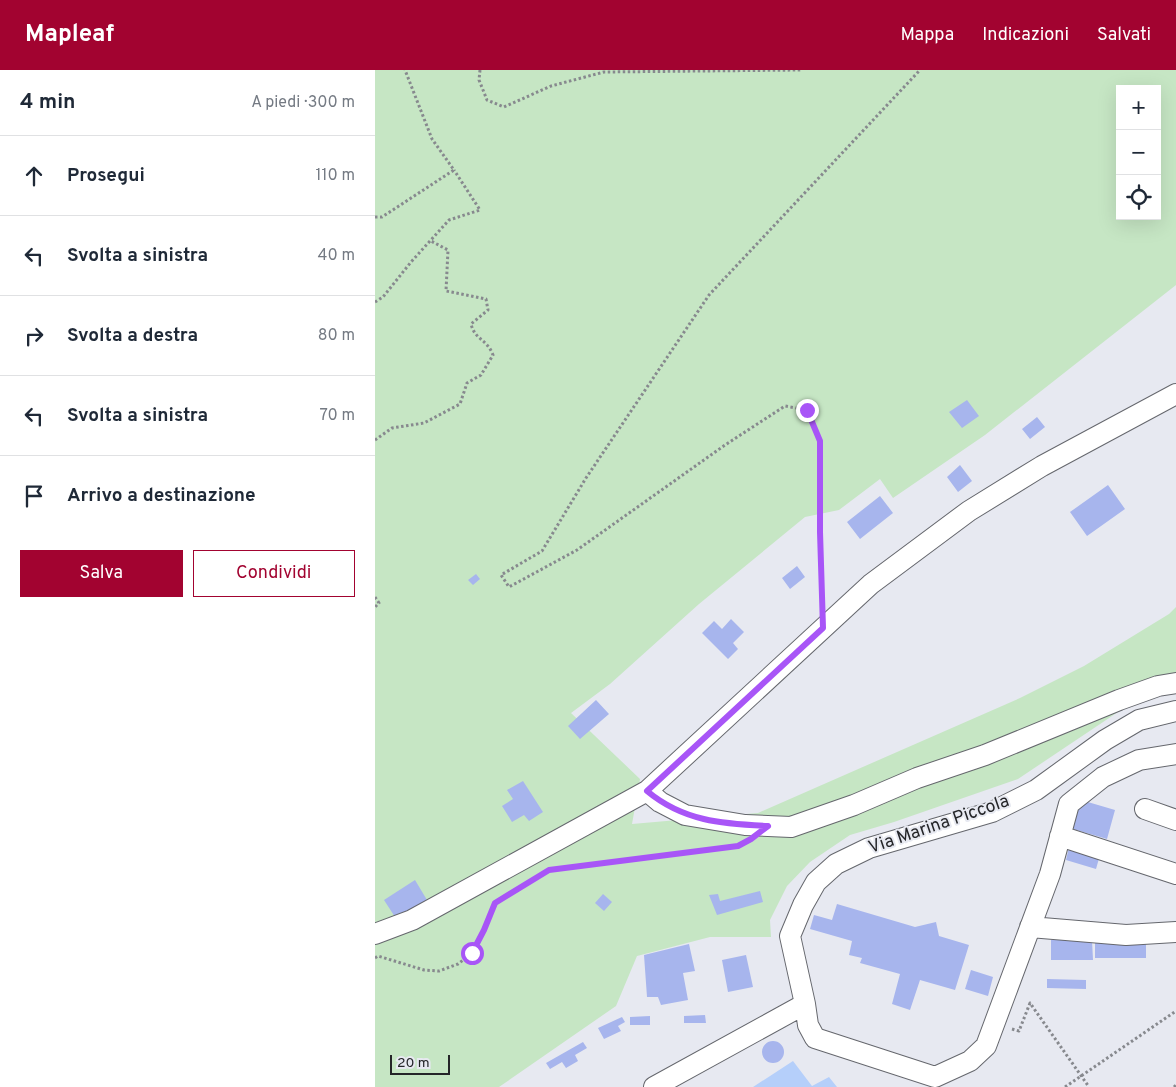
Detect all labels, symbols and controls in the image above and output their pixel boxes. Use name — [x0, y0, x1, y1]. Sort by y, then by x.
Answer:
text: Mapleaf — [25, 20, 114, 50]
text: Mappa — [901, 24, 954, 47]
text: Indicazioni — [982, 24, 1069, 47]
text: Salvati — [1097, 24, 1151, 47]
map controls — [1116, 85, 1161, 220]
button: + — [1116, 85, 1161, 130]
text: 4 min — [20, 89, 76, 116]
text: A piedi · 300 m — [251, 93, 355, 113]
button: − — [1116, 130, 1161, 175]
icon: ahead — [20, 162, 48, 190]
text: Prosegui — [67, 164, 145, 188]
text: 110 m — [315, 166, 355, 186]
button: locate — [1116, 175, 1161, 220]
icon: left — [20, 242, 48, 270]
text: Svolta a sinistra — [67, 244, 208, 268]
text: 40 m — [317, 246, 355, 266]
icon: right — [20, 322, 48, 350]
text: Svolta a destra — [67, 324, 198, 348]
text: 80 m — [318, 326, 355, 346]
route end — [796, 399, 819, 422]
icon: left — [20, 402, 48, 430]
text: Svolta a sinistra — [67, 404, 208, 428]
text: 70 m — [320, 406, 355, 426]
icon: arrive — [20, 482, 48, 510]
text: Arrivo a destinazione — [67, 484, 256, 508]
button: Salva — [20, 550, 183, 597]
button: Condividi — [193, 550, 355, 597]
street label: Via Marina Piccola — [866, 790, 1012, 860]
route start — [461, 942, 484, 965]
scale bar — [390, 1052, 450, 1075]
text: 20 m — [397, 1055, 430, 1072]

